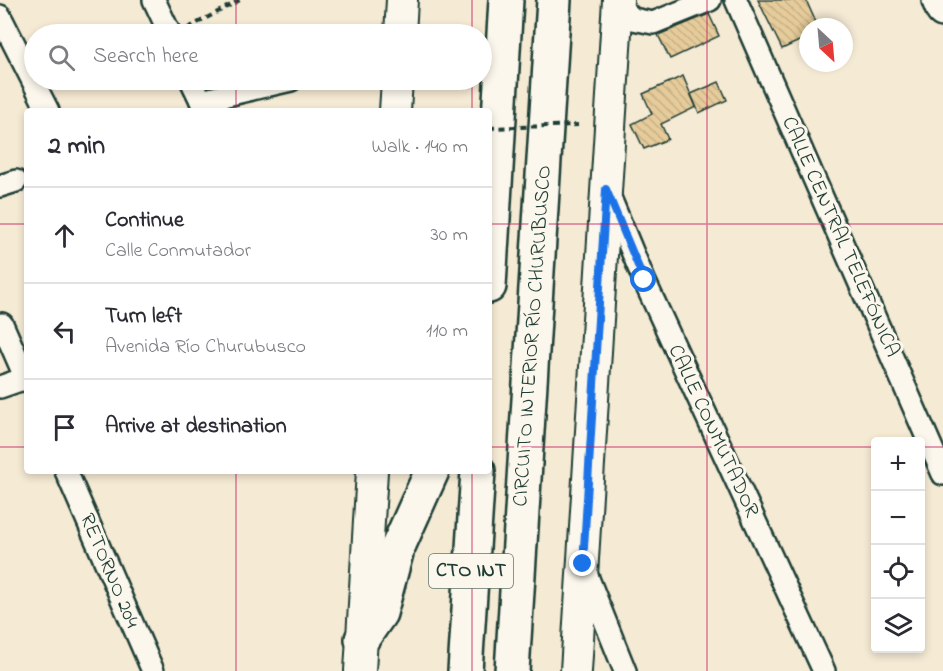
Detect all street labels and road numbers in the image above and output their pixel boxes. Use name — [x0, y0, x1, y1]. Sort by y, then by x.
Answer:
street label: CALLE CENTRAL TELEFÓNICA — [773, 112, 907, 362]
street label: CIRCUITO INTERIOR RÍO CHURUBUSCO — [506, 164, 560, 508]
street label: CALLE CONMUTADOR — [660, 340, 766, 523]
street label: RETORNO 204 — [71, 509, 147, 633]
road number: CTO INT — [429, 554, 513, 588]

